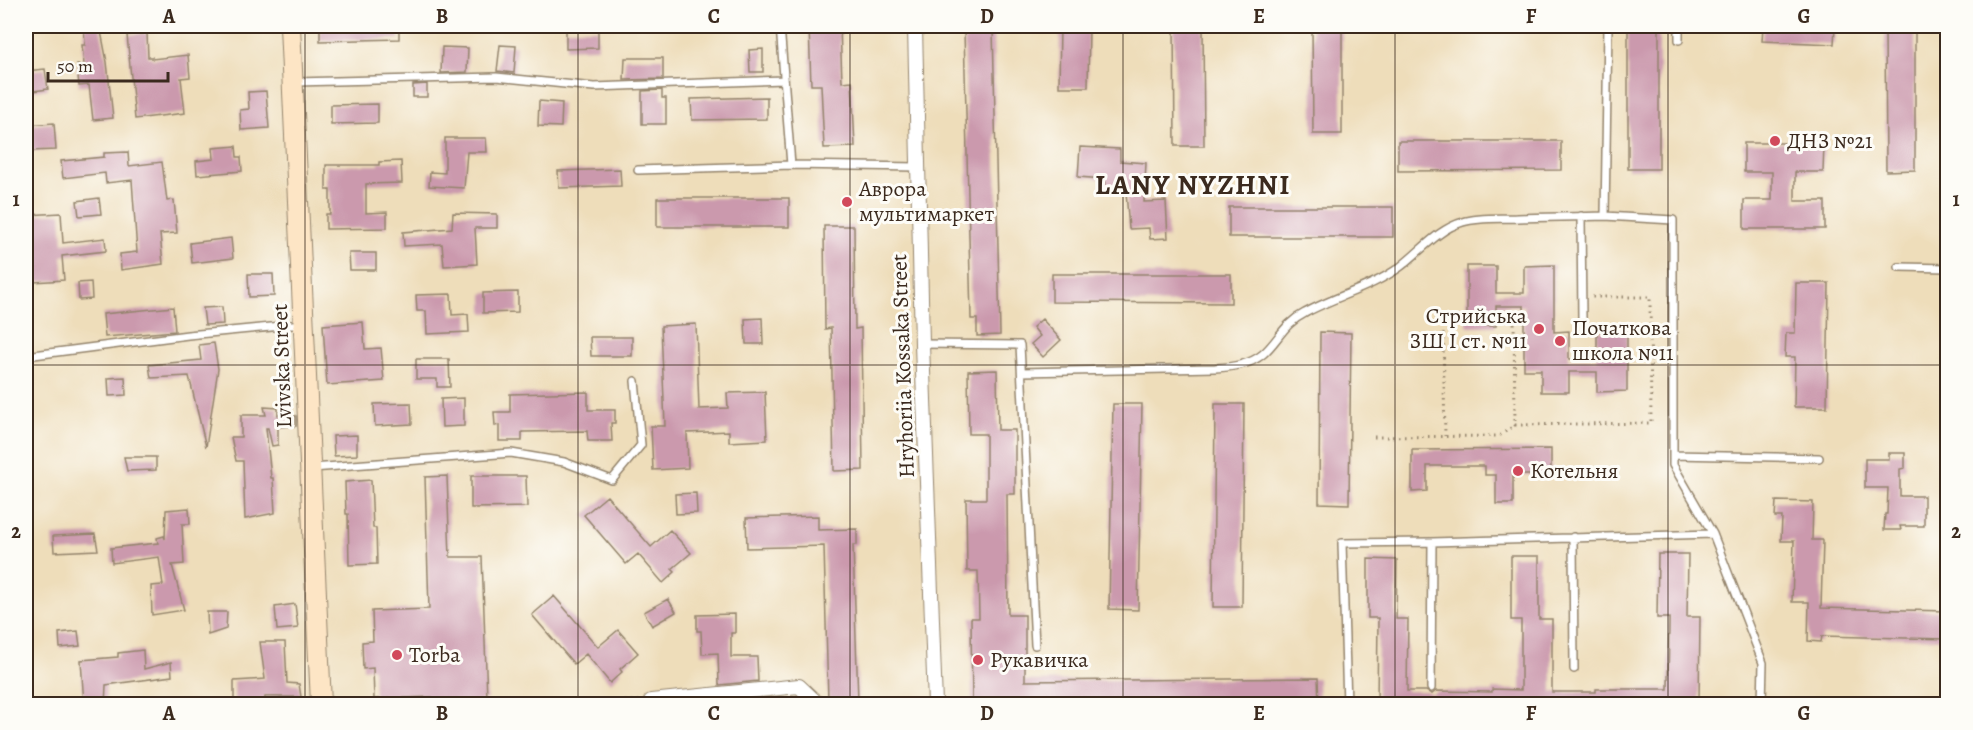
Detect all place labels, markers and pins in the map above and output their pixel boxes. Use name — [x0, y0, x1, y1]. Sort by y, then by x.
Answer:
place label: ДНЗ №21 — [1787, 126, 1873, 156]
marker: ДНЗ №21 — [1768, 134, 1782, 148]
place label: Аврора мультимаркет — [858, 174, 994, 229]
marker: Аврора мультимаркет — [840, 195, 854, 209]
place label: Стрийська ЗШ I ст. №11 — [1409, 301, 1528, 356]
place label: Початкова школа №11 — [1572, 313, 1674, 368]
marker: Стрийська ЗШ I ст. №11 — [1532, 322, 1546, 336]
marker: Початкова школа №11 — [1553, 334, 1567, 348]
place label: Котельня — [1530, 456, 1618, 486]
marker: Котельня — [1511, 464, 1525, 478]
place label: Torba — [409, 640, 461, 670]
place label: Рукавичка — [990, 645, 1089, 675]
marker: Torba — [390, 648, 404, 662]
marker: Рукавичка — [971, 653, 985, 667]

